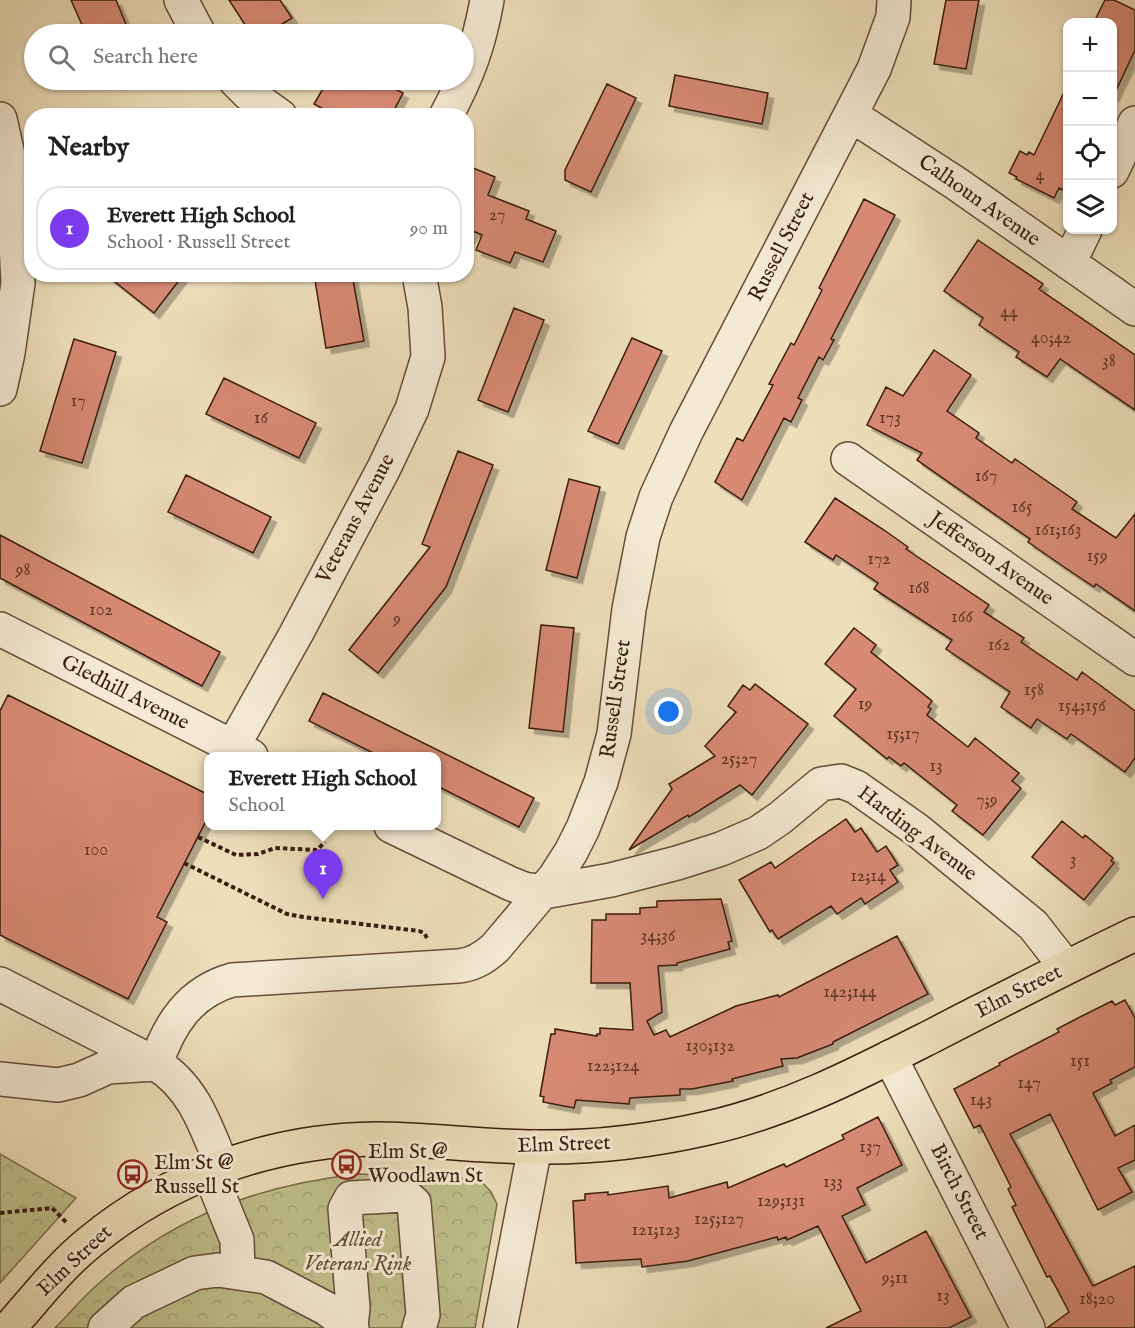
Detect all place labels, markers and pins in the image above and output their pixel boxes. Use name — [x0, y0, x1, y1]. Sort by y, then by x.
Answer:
pin: 1 — [304, 850, 342, 899]
place label: Elm St @ Woodlawn St — [368, 1139, 483, 1190]
bus stop icon: Elm St @ Woodlawn St — [331, 1148, 363, 1180]
place label: Elm St @ Russell St — [154, 1150, 239, 1201]
bus stop icon: Elm St @ Russell St — [117, 1159, 149, 1191]

